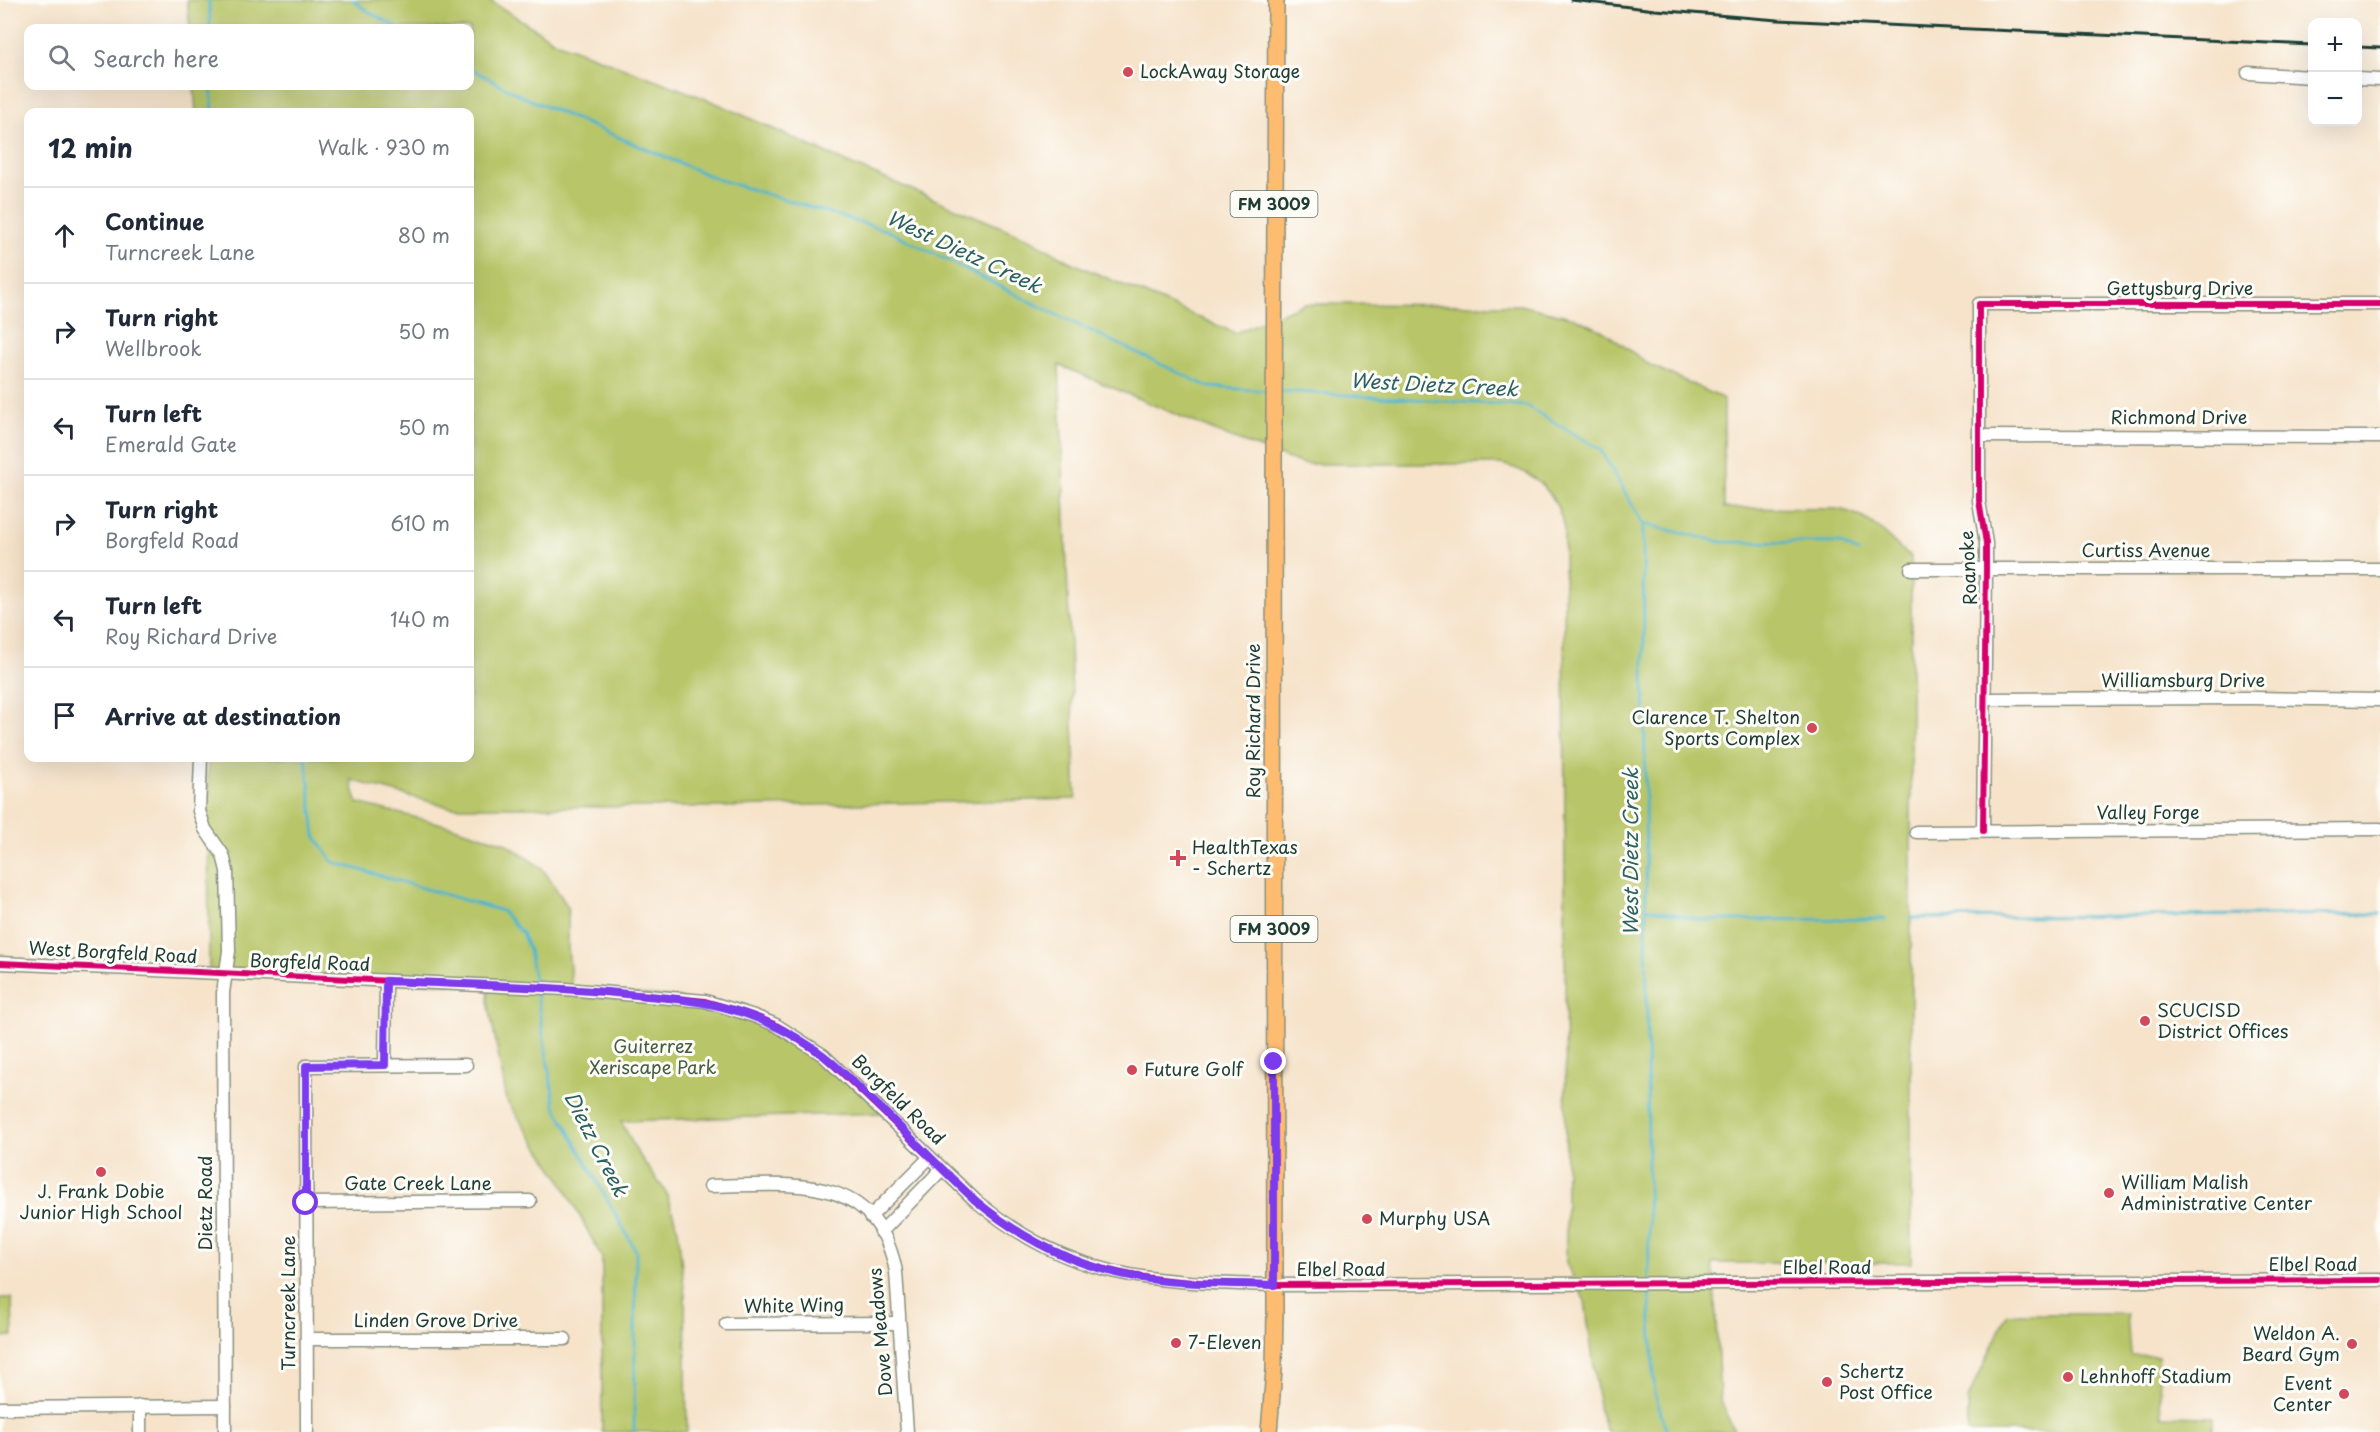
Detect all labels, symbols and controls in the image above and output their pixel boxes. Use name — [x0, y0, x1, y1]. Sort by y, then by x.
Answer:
map controls — [2308, 18, 2362, 126]
button: + — [2308, 18, 2362, 72]
search box — [24, 24, 474, 90]
icon: search — [45, 41, 78, 74]
text: Search here — [93, 41, 219, 74]
place label: LockAway Storage — [1140, 57, 1300, 84]
marker: LockAway Storage — [1121, 65, 1135, 79]
button: − — [2308, 72, 2362, 126]
text: 12 min — [48, 128, 133, 167]
text: Walk · 930 m — [318, 132, 450, 162]
road number: FM 3009 — [1230, 191, 1318, 217]
water label: West Dietz Creek — [882, 202, 1048, 301]
text: Continue — [105, 204, 204, 237]
icon: ahead — [48, 219, 81, 252]
text: 80 m — [398, 220, 450, 250]
text: Turncreek Lane — [105, 237, 255, 267]
street label: Gettysburg Drive — [2107, 274, 2253, 301]
text: Turn right — [105, 300, 218, 333]
icon: right — [48, 315, 81, 348]
text: 50 m — [398, 316, 450, 346]
text: Wellbrook — [105, 333, 202, 363]
water label: West Dietz Creek — [1349, 365, 1520, 403]
text: Turn left — [105, 396, 202, 429]
street label: Richmond Drive — [2111, 403, 2247, 430]
icon: left — [48, 411, 81, 444]
text: 50 m — [398, 412, 450, 442]
text: Emerald Gate — [105, 429, 237, 459]
text: Turn right — [105, 492, 218, 525]
icon: right — [48, 507, 81, 540]
text: 610 m — [390, 508, 450, 538]
text: Borgfeld Road — [105, 525, 239, 555]
street label: Roanoke — [1952, 530, 1983, 606]
street label: Curtiss Avenue — [2082, 536, 2211, 563]
text: Turn left — [105, 588, 202, 621]
icon: left — [48, 603, 81, 636]
text: 140 m — [390, 604, 450, 634]
text: Roy Richard Drive — [105, 621, 277, 651]
street label: Roy Richard Drive — [1239, 643, 1266, 799]
street label: Williamsburg Drive — [2101, 666, 2265, 693]
icon: arrive — [48, 699, 81, 732]
text: Arrive at destination — [105, 699, 341, 732]
place label: Clarence T. Shelton Sports Complex — [1631, 703, 1800, 751]
marker: Clarence T. Shelton Sports Complex — [1805, 721, 1819, 735]
water label: West Dietz Creek — [1615, 767, 1645, 936]
street label: Valley Forge — [2097, 798, 2199, 825]
place label: HealthTexas - Schertz — [1192, 833, 1298, 881]
marker: HealthTexas - Schertz — [1169, 849, 1187, 867]
road number: FM 3009 — [1230, 916, 1318, 942]
street label: West Borgfeld Road — [28, 934, 198, 969]
street label: Borgfeld Road — [249, 946, 371, 977]
place label: SCUCISD District Offices — [2157, 996, 2288, 1044]
marker: SCUCISD District Offices — [2138, 1014, 2152, 1028]
park label: Guiterrez Xeriscape Park — [590, 1032, 716, 1080]
street label: Borgfeld Road — [846, 1047, 952, 1151]
route end — [1260, 1048, 1286, 1074]
place label: Future Golf — [1144, 1055, 1245, 1082]
marker: Future Golf — [1125, 1063, 1139, 1077]
water label: Dietz Creek — [558, 1086, 637, 1202]
street label: Dietz Road — [191, 1156, 218, 1250]
marker: J. Frank Dobie Junior High School — [94, 1165, 108, 1179]
place label: William Malish Administrative Center — [2121, 1168, 2313, 1216]
street label: Gate Creek Lane — [344, 1169, 492, 1196]
place label: J. Frank Dobie Junior High School — [20, 1177, 182, 1225]
marker: William Malish Administrative Center — [2102, 1186, 2116, 1200]
route start — [292, 1189, 318, 1215]
place label: Murphy USA — [1379, 1204, 1490, 1231]
marker: Murphy USA — [1360, 1212, 1374, 1226]
street label: Turncreek Lane — [274, 1235, 301, 1371]
street label: Elbel Road — [2268, 1250, 2358, 1277]
street label: Elbel Road — [1782, 1253, 1872, 1280]
street label: Elbel Road — [1296, 1255, 1386, 1282]
street label: Dove Meadows — [860, 1267, 899, 1397]
street label: White Wing — [744, 1290, 844, 1319]
street label: Linden Grove Drive — [354, 1306, 518, 1333]
place label: Weldon A. Beard Gym — [2242, 1319, 2340, 1367]
place label: 7-Eleven — [1188, 1328, 1262, 1355]
marker: 7-Eleven — [1169, 1336, 1183, 1350]
marker: Weldon A. Beard Gym — [2345, 1337, 2359, 1351]
place label: Schertz Post Office — [1839, 1357, 1933, 1405]
place label: Lehnhoff Stadium — [2080, 1362, 2232, 1389]
place label: Event Center — [2273, 1369, 2333, 1417]
marker: Lehnhoff Stadium — [2061, 1370, 2075, 1384]
marker: Schertz Post Office — [1820, 1375, 1834, 1389]
marker: Event Center — [2337, 1387, 2351, 1401]

